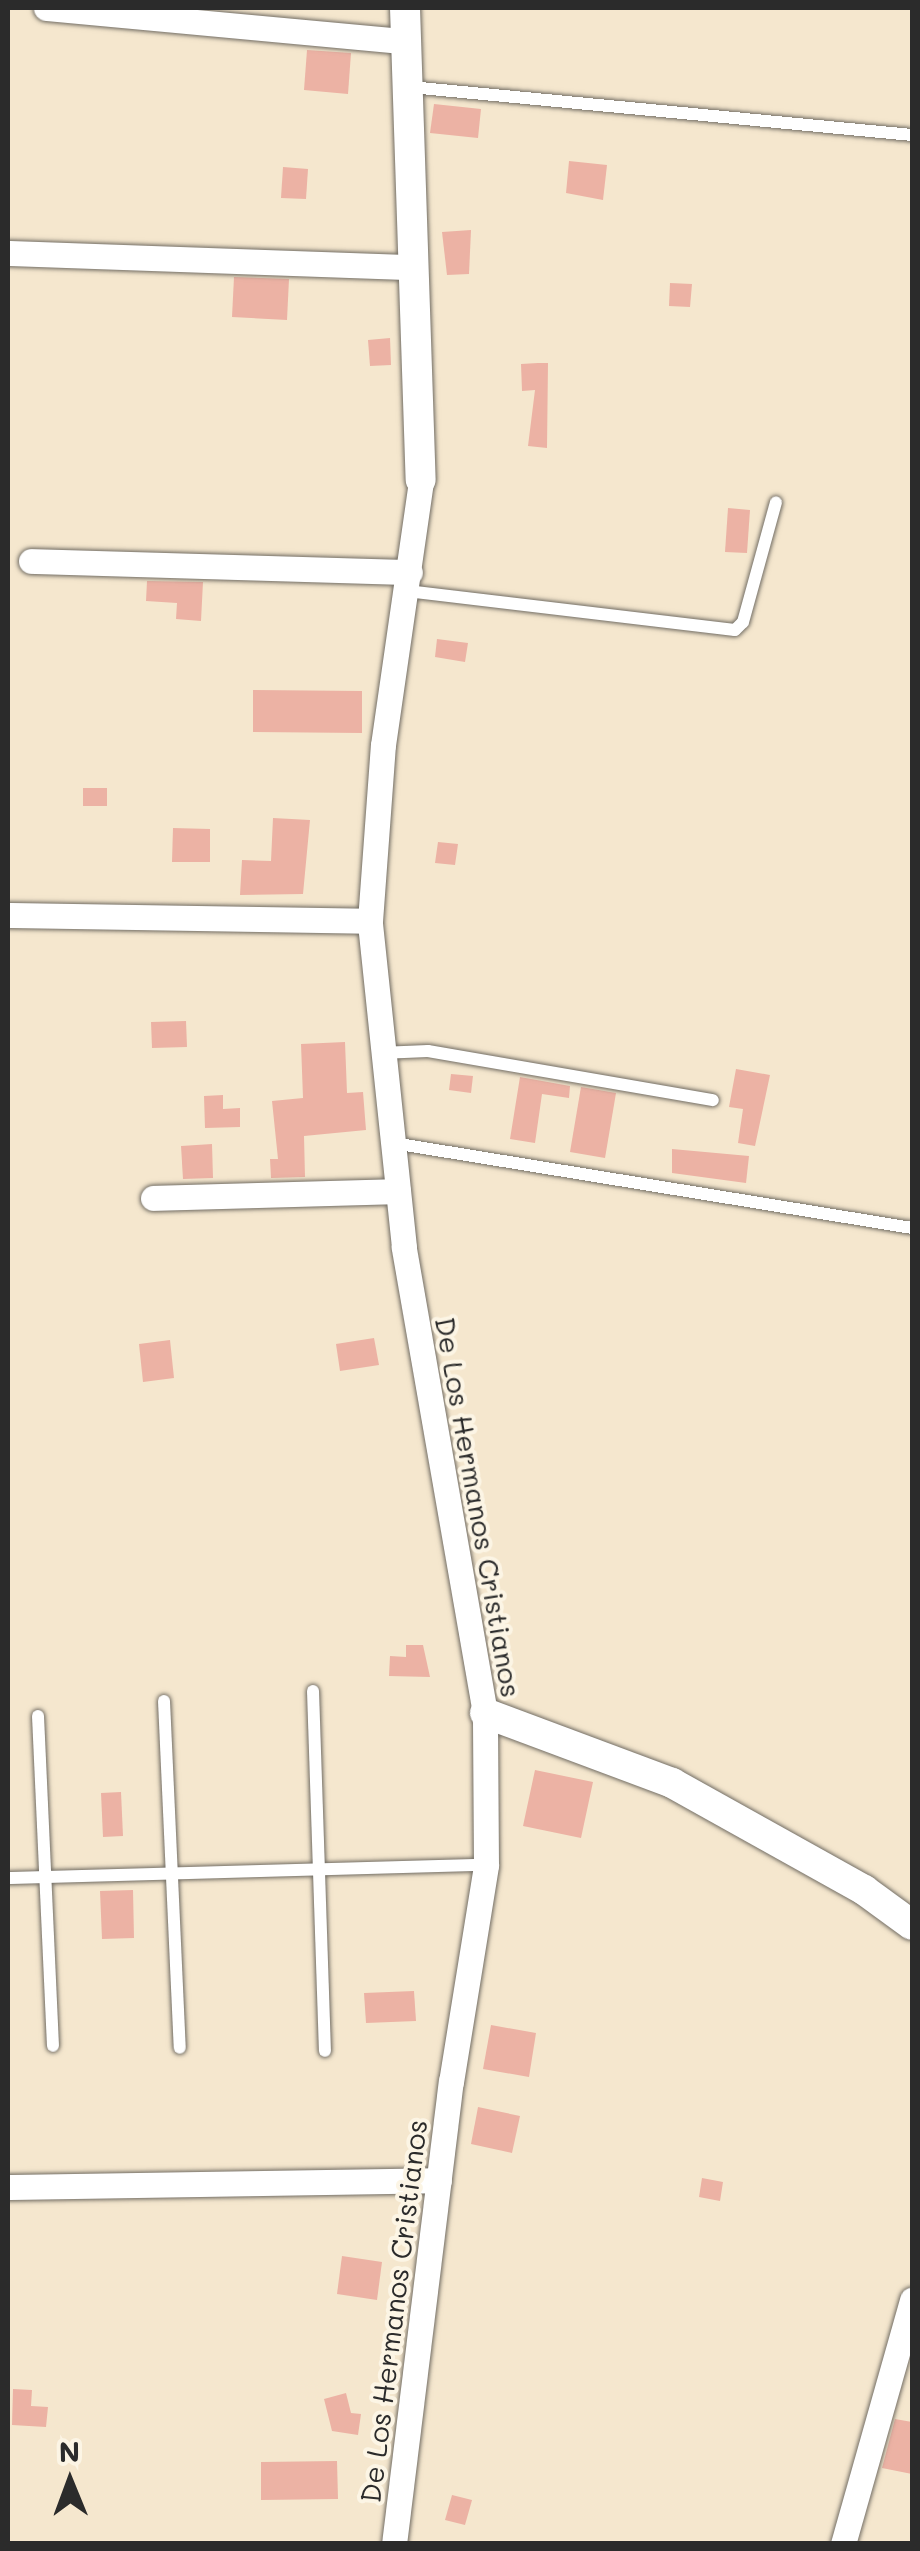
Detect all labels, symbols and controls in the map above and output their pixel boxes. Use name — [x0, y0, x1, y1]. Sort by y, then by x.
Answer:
street label: De Los Hermanos Cristianos — [429, 1314, 529, 1700]
street label: De Los Hermanos Cristianos — [353, 2118, 433, 2504]
north arrow — [20, 2431, 120, 2531]
text: N — [59, 2433, 80, 2469]

